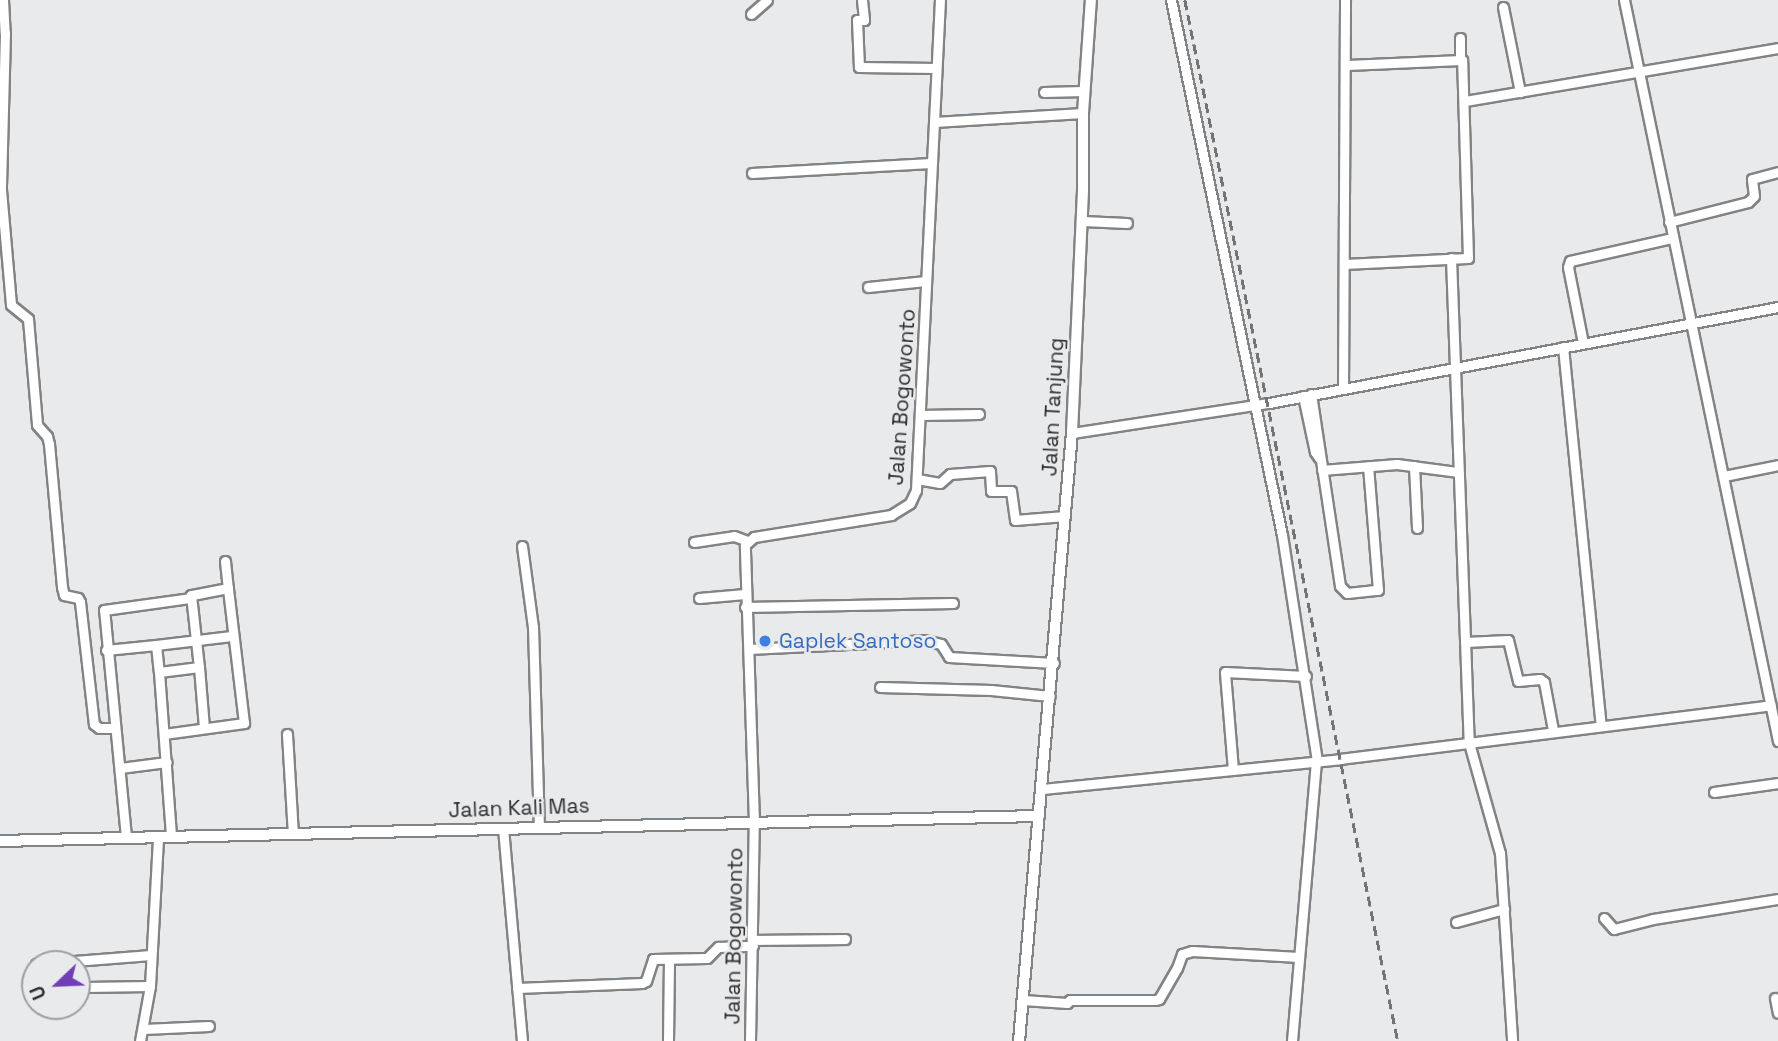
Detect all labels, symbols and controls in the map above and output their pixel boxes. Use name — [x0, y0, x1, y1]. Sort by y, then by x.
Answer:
street label: Jalan Bogowonto — [883, 308, 921, 486]
street label: Jalan Tanjung — [1037, 337, 1069, 477]
place label: Gaplek Santoso — [779, 628, 937, 654]
marker: Gaplek Santoso — [757, 633, 773, 649]
street label: Jalan Kali Mas — [448, 793, 590, 823]
street label: Jalan Bogowonto — [720, 847, 748, 1025]
north arrow — [21, 950, 91, 1020]
text: U — [24, 982, 52, 1003]

